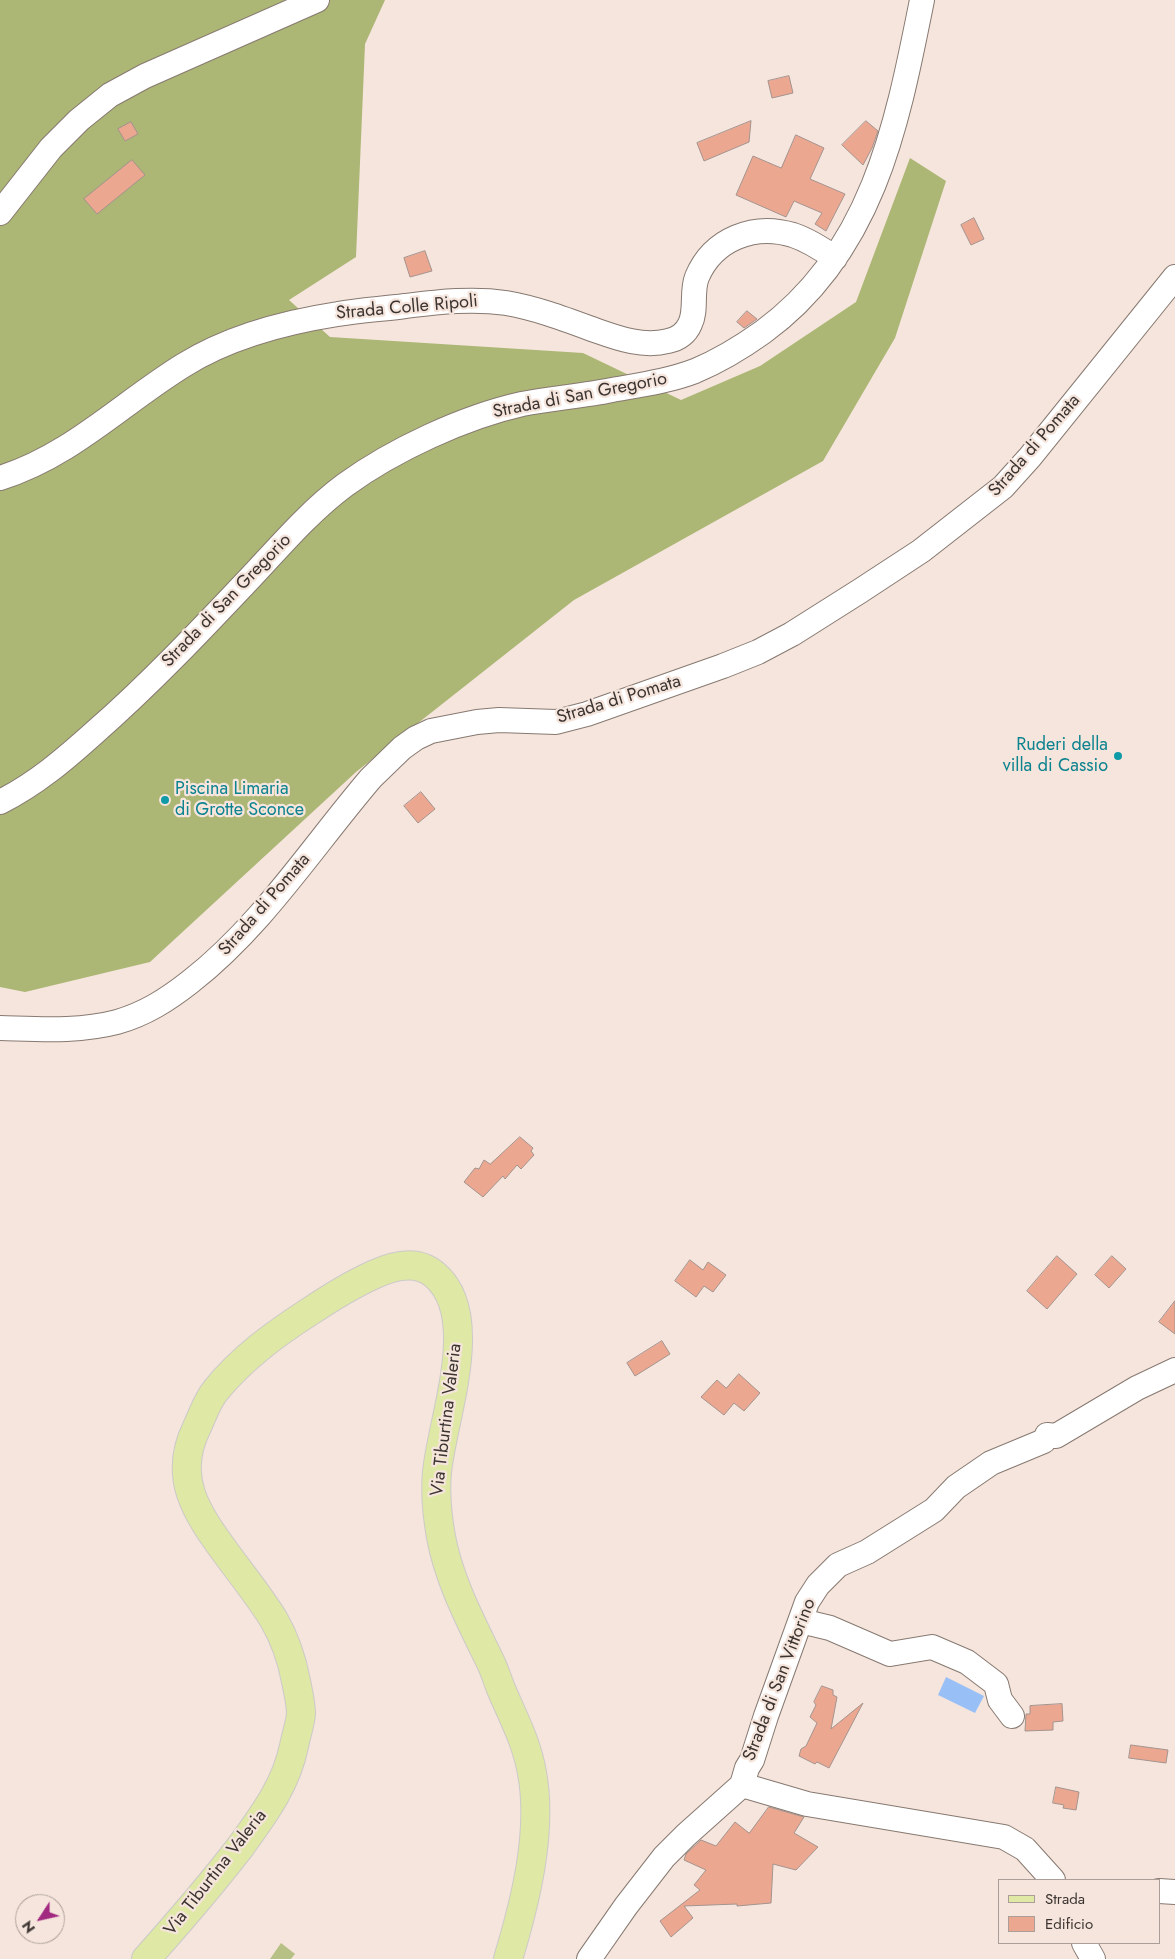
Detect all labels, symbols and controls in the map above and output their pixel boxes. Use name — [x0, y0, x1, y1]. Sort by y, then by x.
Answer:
street label: Strada Colle Ripoli — [335, 291, 479, 325]
street label: Strada di San Gregorio — [491, 369, 669, 423]
street label: Strada di Pomata — [985, 390, 1085, 502]
street label: Strada di San Gregorio — [158, 530, 296, 672]
street label: Strada di Pomata — [554, 671, 684, 729]
place label: Ruderi della villa di Cassio — [1003, 735, 1108, 778]
marker: Ruderi della villa di Cassio — [1112, 750, 1124, 762]
place label: Piscina Limaria di Grotte Sconce — [175, 779, 304, 822]
marker: Piscina Limaria di Grotte Sconce — [159, 794, 171, 806]
street label: Strada di Pomata — [215, 849, 315, 961]
street label: Via Tiburtina Valeria — [427, 1342, 467, 1498]
street label: Strada di San Vittorino — [739, 1596, 821, 1764]
street label: Via Tiburtina Valeria — [160, 1806, 272, 1940]
legend — [998, 1879, 1160, 1944]
text: Strada — [1045, 1888, 1085, 1910]
north arrow — [15, 1894, 65, 1944]
text: Edificio — [1045, 1913, 1093, 1935]
text: N — [17, 1917, 40, 1937]

